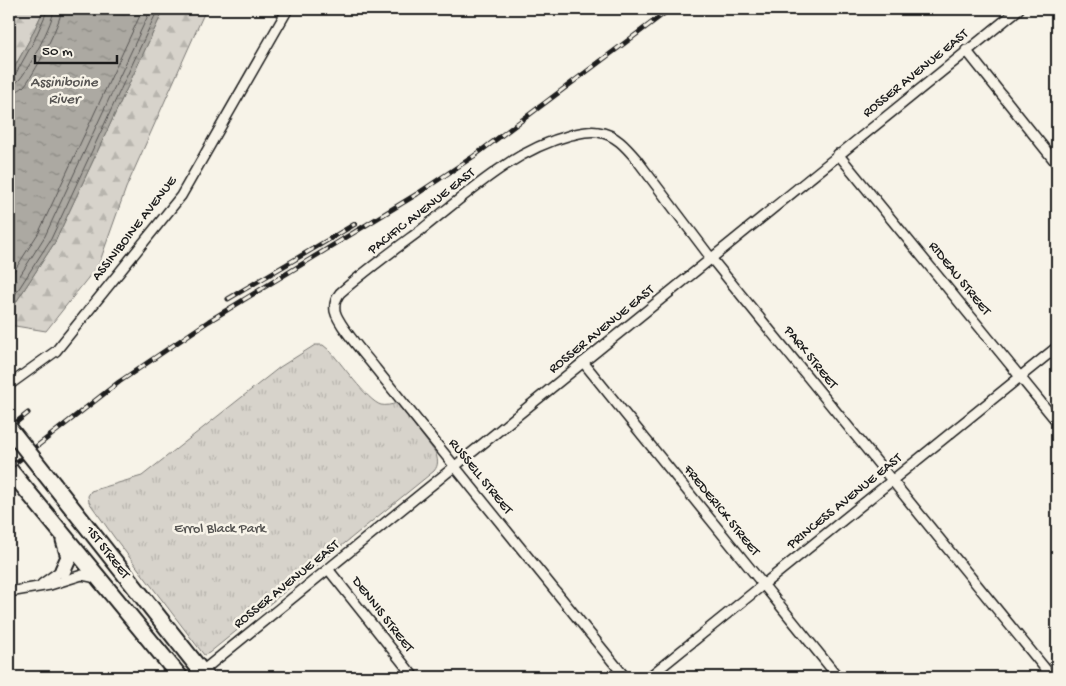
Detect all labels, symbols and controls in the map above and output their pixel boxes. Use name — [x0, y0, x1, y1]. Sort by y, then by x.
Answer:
street label: ROSSER AVENUE EAST — [860, 26, 973, 122]
scale bar — [35, 32, 118, 64]
text: 50 m — [42, 43, 73, 61]
water label: Assiniboine River — [30, 74, 99, 109]
street label: PACIFIC AVENUE EAST — [364, 165, 479, 260]
street label: ASSINIBOINE AVENUE — [89, 172, 182, 285]
street label: RIDEAU STREET — [924, 239, 994, 320]
street label: ROSSER AVENUE EAST — [546, 282, 659, 378]
street label: PARK STREET — [779, 322, 841, 394]
street label: RUSSELL STREET — [444, 436, 516, 519]
street label: PRINCESS AVENUE EAST — [783, 450, 906, 554]
street label: FREDERICK STREET — [678, 461, 763, 561]
park label: Errol Black Park — [174, 521, 267, 538]
street label: 1ST STREET — [80, 522, 133, 583]
street label: ROSSER AVENUE EAST — [231, 537, 344, 633]
street label: DENNIS STREET — [347, 573, 417, 657]

